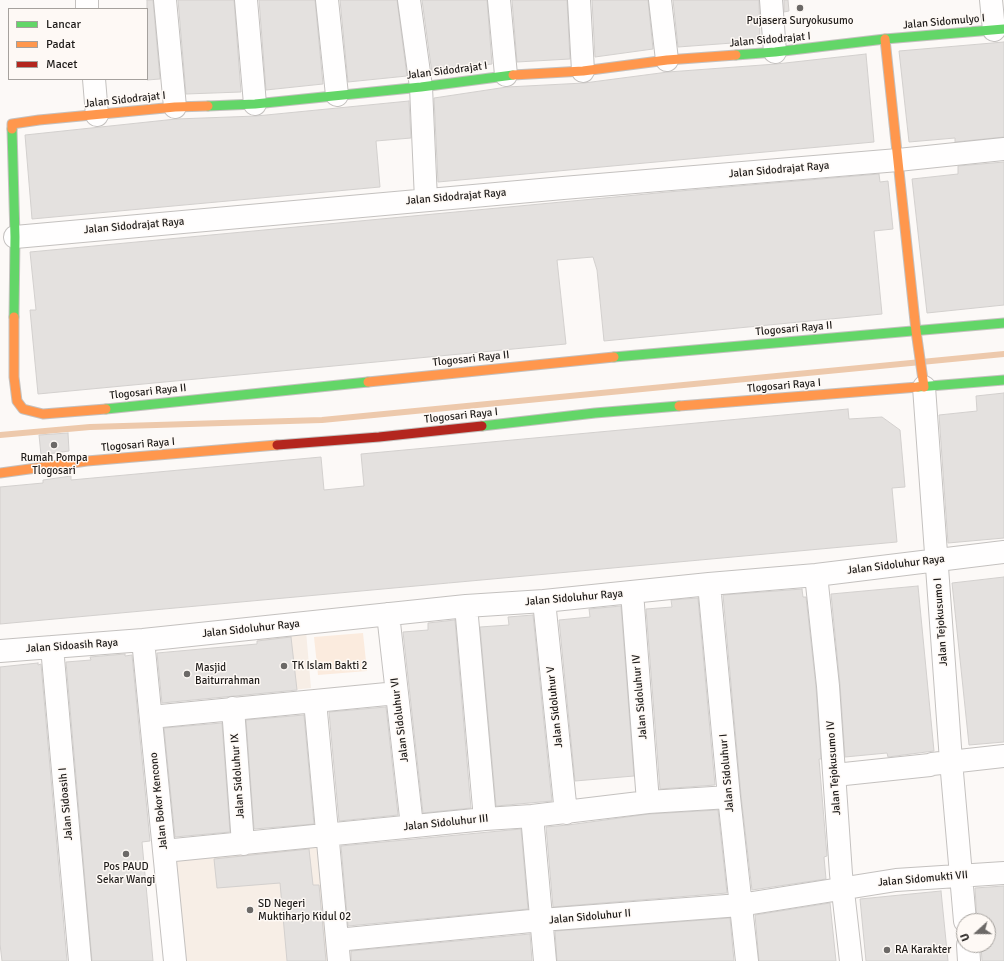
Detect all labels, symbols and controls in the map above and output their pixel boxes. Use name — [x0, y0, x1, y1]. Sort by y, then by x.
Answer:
marker: Pujasera Suryokusumo — [795, 3, 805, 13]
legend — [8, 8, 148, 80]
street label: Jalan Sidomulyo I — [902, 12, 986, 32]
place label: Pujasera Suryokusumo — [747, 14, 853, 28]
text: Lancar — [46, 17, 81, 32]
street label: Jalan Sidodrajat I — [729, 30, 811, 50]
text: Padat — [46, 37, 75, 52]
text: Macet — [46, 57, 78, 72]
street label: Jalan Sidodrajat I — [406, 59, 488, 83]
street label: Jalan Sidodrajat I — [84, 89, 166, 111]
street label: Jalan Sidodrajat Raya — [728, 159, 830, 181]
street label: Jalan Sidodrajat Raya — [405, 186, 507, 208]
street label: Jalan Sidodrajat Raya — [83, 215, 185, 237]
street label: Tlogosari Raya II — [755, 319, 833, 339]
street label: Tlogosari Raya II — [432, 348, 510, 370]
street label: Tlogosari Raya I — [747, 376, 821, 396]
street label: Tlogosari Raya II — [109, 381, 187, 403]
street label: Tlogosari Raya I — [424, 406, 498, 426]
street label: Tlogosari Raya I — [101, 435, 175, 455]
marker: Rumah Pompa Tlogosari — [49, 440, 59, 450]
place label: Rumah Pompa Tlogosari — [21, 451, 87, 477]
street label: Jalan Sidoluhur Raya — [846, 552, 946, 578]
street label: Jalan Tejokusumo I — [931, 577, 951, 667]
street label: Jalan Sidoluhur Raya — [524, 587, 624, 609]
street label: Jalan Sidoluhur Raya — [201, 617, 301, 641]
street label: Jalan Sidoasih Raya — [25, 636, 119, 656]
street label: Jalan Sidoluhur IV — [630, 654, 650, 740]
place label: TK Islam Bakti 2 — [292, 659, 367, 673]
place label: Masjid Baiturrahman — [195, 661, 260, 687]
marker: TK Islam Bakti 2 — [279, 661, 289, 671]
street label: Jalan Sidoluhur V — [544, 666, 566, 748]
marker: Masjid Baiturrahman — [182, 669, 192, 679]
street label: Jalan Sidoluhur VI — [388, 677, 412, 763]
street label: Jalan Tejokusumo IV — [824, 720, 844, 816]
street label: Jalan Sidoluhur IX — [228, 733, 248, 819]
street label: Jalan Sidoluhur I — [717, 733, 737, 813]
street label: Jalan Bokor Kencono — [147, 752, 171, 850]
street label: Jalan Sidoasih I — [56, 767, 76, 841]
street label: Jalan Sidoluhur III — [403, 812, 489, 834]
marker: Pos PAUD Sekar Wangi — [121, 849, 131, 859]
place label: Pos PAUD Sekar Wangi — [97, 860, 155, 886]
street label: Jalan Sidomukti VII — [877, 868, 969, 890]
place label: SD Negeri Muktiharjo Kidul 02 — [258, 897, 351, 923]
marker: SD Negeri Muktiharjo Kidul 02 — [245, 905, 255, 915]
street label: Jalan Sidoluhur II — [549, 907, 631, 927]
north arrow — [956, 913, 996, 953]
text: U — [958, 931, 973, 943]
place label: RA Karakter — [895, 943, 951, 957]
marker: RA Karakter — [882, 945, 892, 955]

